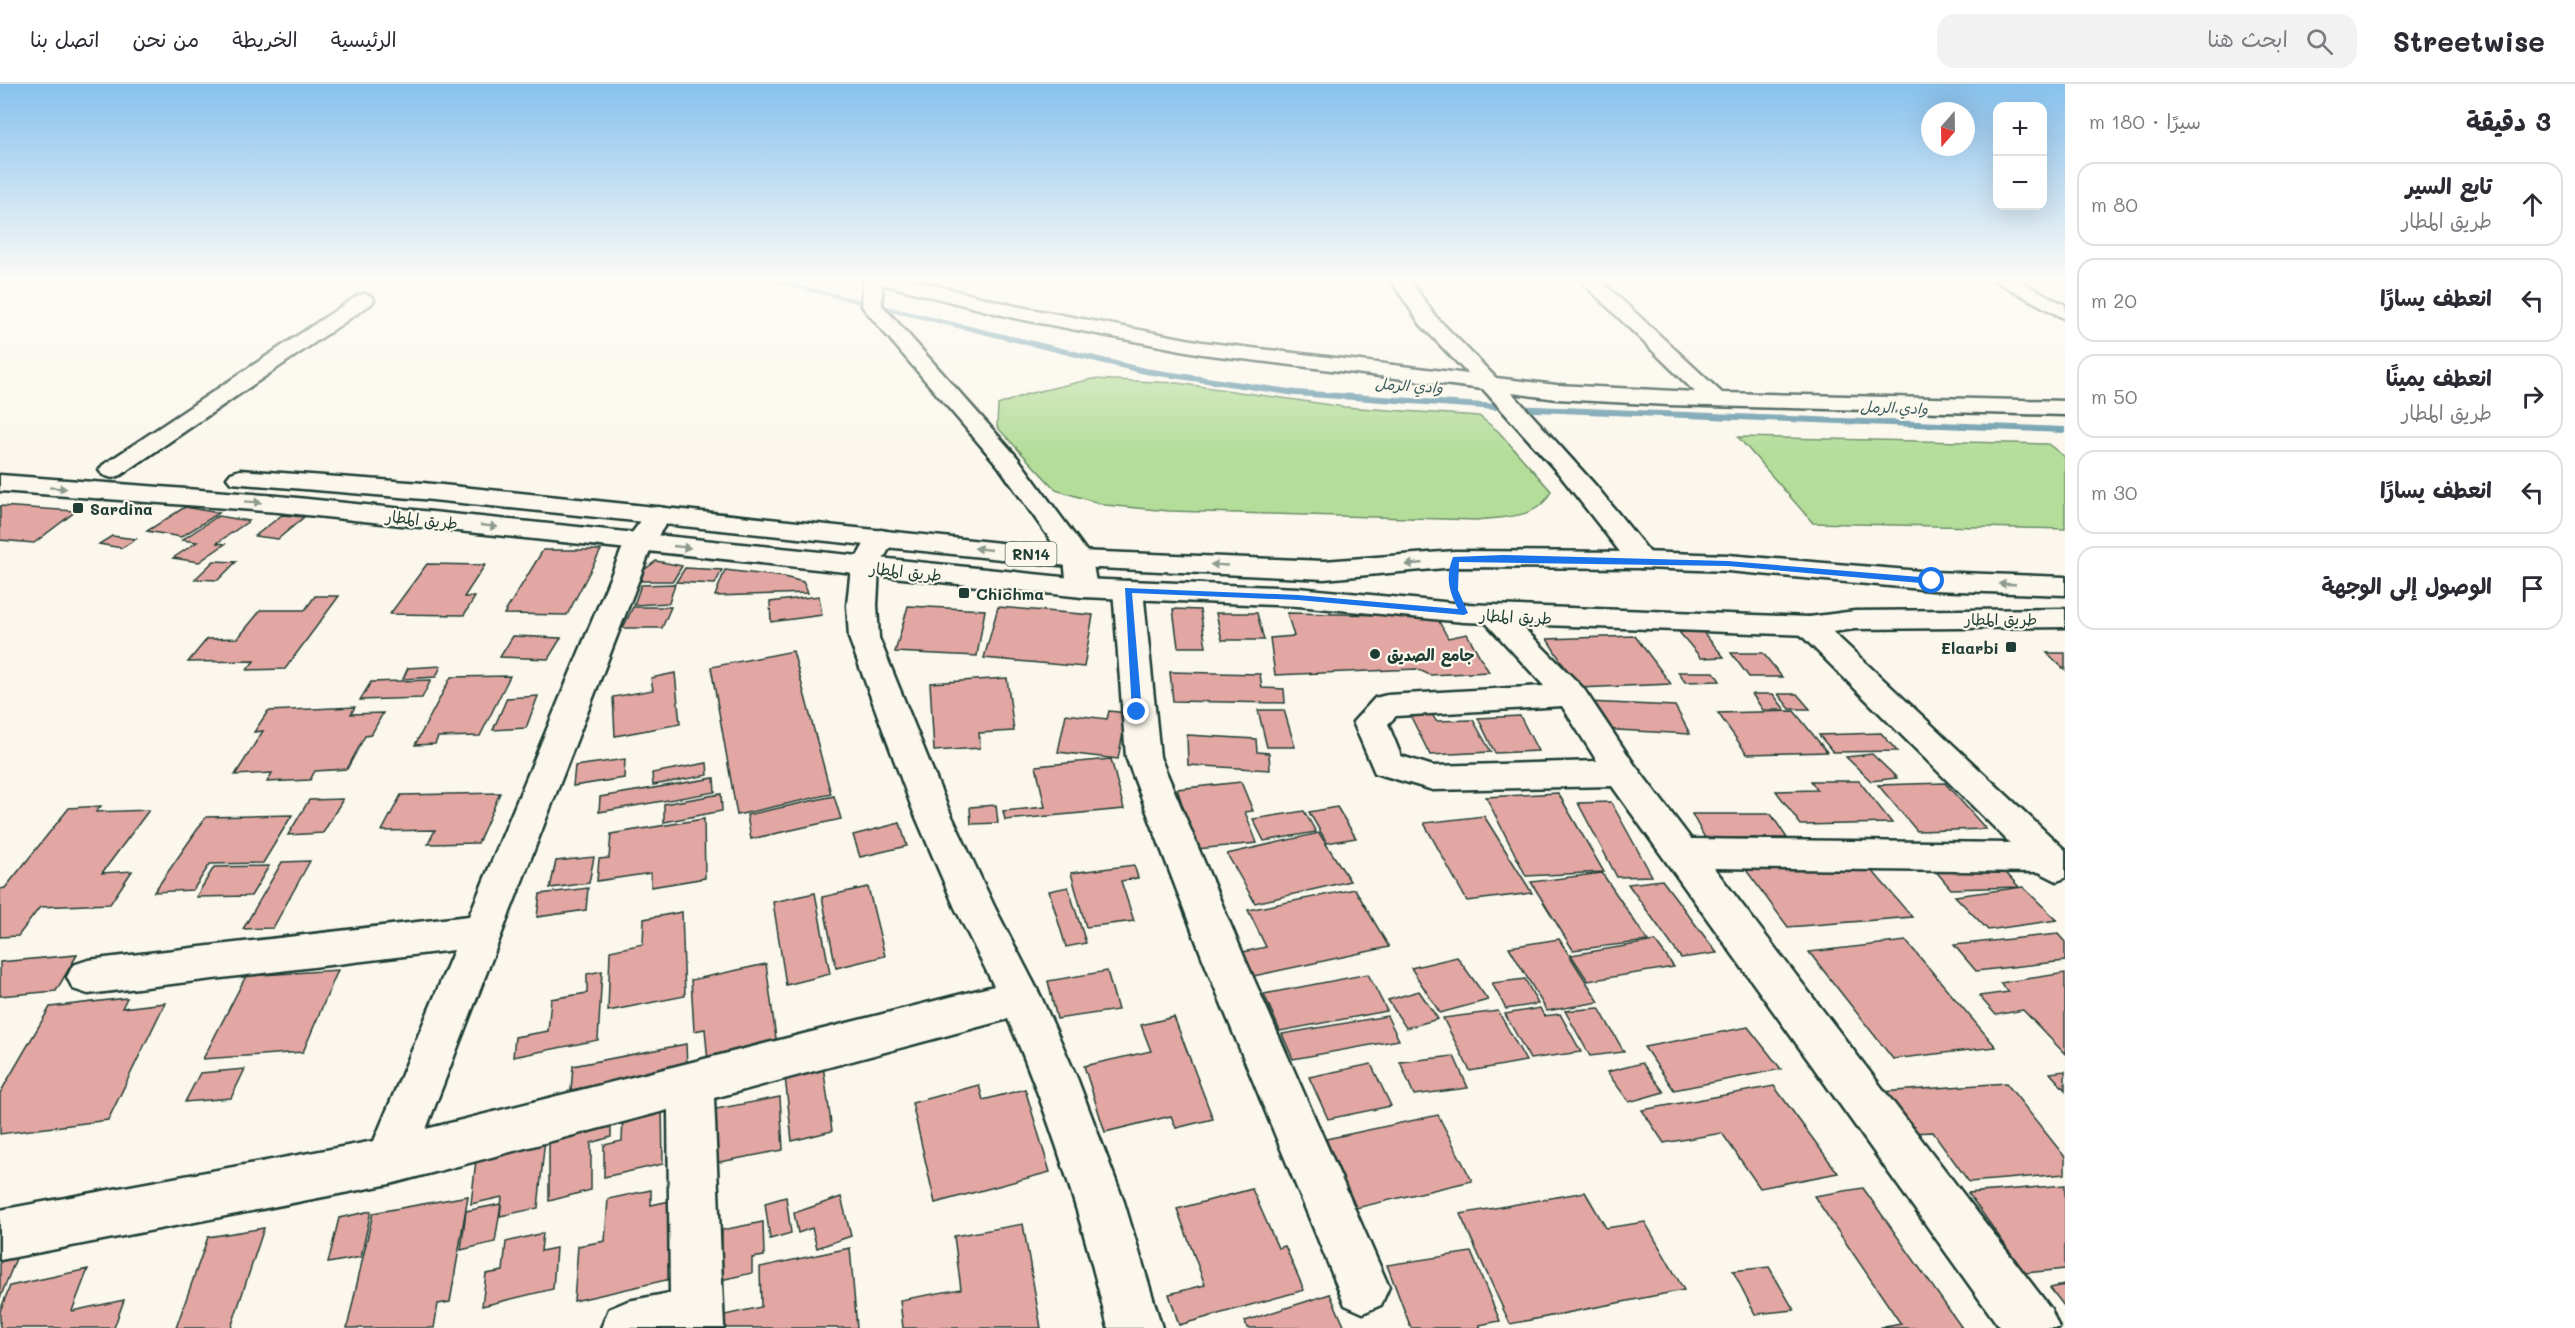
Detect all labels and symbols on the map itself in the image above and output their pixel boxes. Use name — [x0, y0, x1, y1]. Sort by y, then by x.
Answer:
north arrow — [1921, 102, 1975, 156]
water label: وادي الرمل — [1374, 373, 1444, 399]
water label: وادي الرمل — [1860, 396, 1928, 420]
one-way arrow — [49, 483, 68, 492]
one-way arrow — [243, 497, 262, 507]
place label: Sardina — [90, 498, 153, 519]
marker: Sardina — [71, 501, 85, 515]
street label: طريق المطار — [383, 505, 459, 533]
one-way arrow — [479, 521, 498, 531]
one-way arrow — [673, 542, 692, 552]
road number: RN14 — [1006, 542, 1056, 566]
one-way arrow — [973, 544, 992, 554]
street label: طريق المطار — [867, 557, 943, 585]
one-way arrow — [1404, 559, 1423, 569]
one-way arrow — [1210, 561, 1229, 570]
route start — [1918, 567, 1944, 593]
one-way arrow — [1997, 579, 2016, 589]
place label: Chichma — [976, 583, 1044, 604]
marker: Chichma — [957, 586, 971, 600]
street label: طريق المطار — [1477, 604, 1553, 628]
street label: طريق المطار — [1963, 608, 2037, 629]
place label: Elaarbi — [1941, 637, 1999, 658]
marker: Elaarbi — [2004, 640, 2018, 654]
place label: جامع الصديق — [1387, 644, 1475, 667]
marker: جامع الصديق — [1368, 647, 1382, 661]
route end — [1123, 698, 1149, 724]

